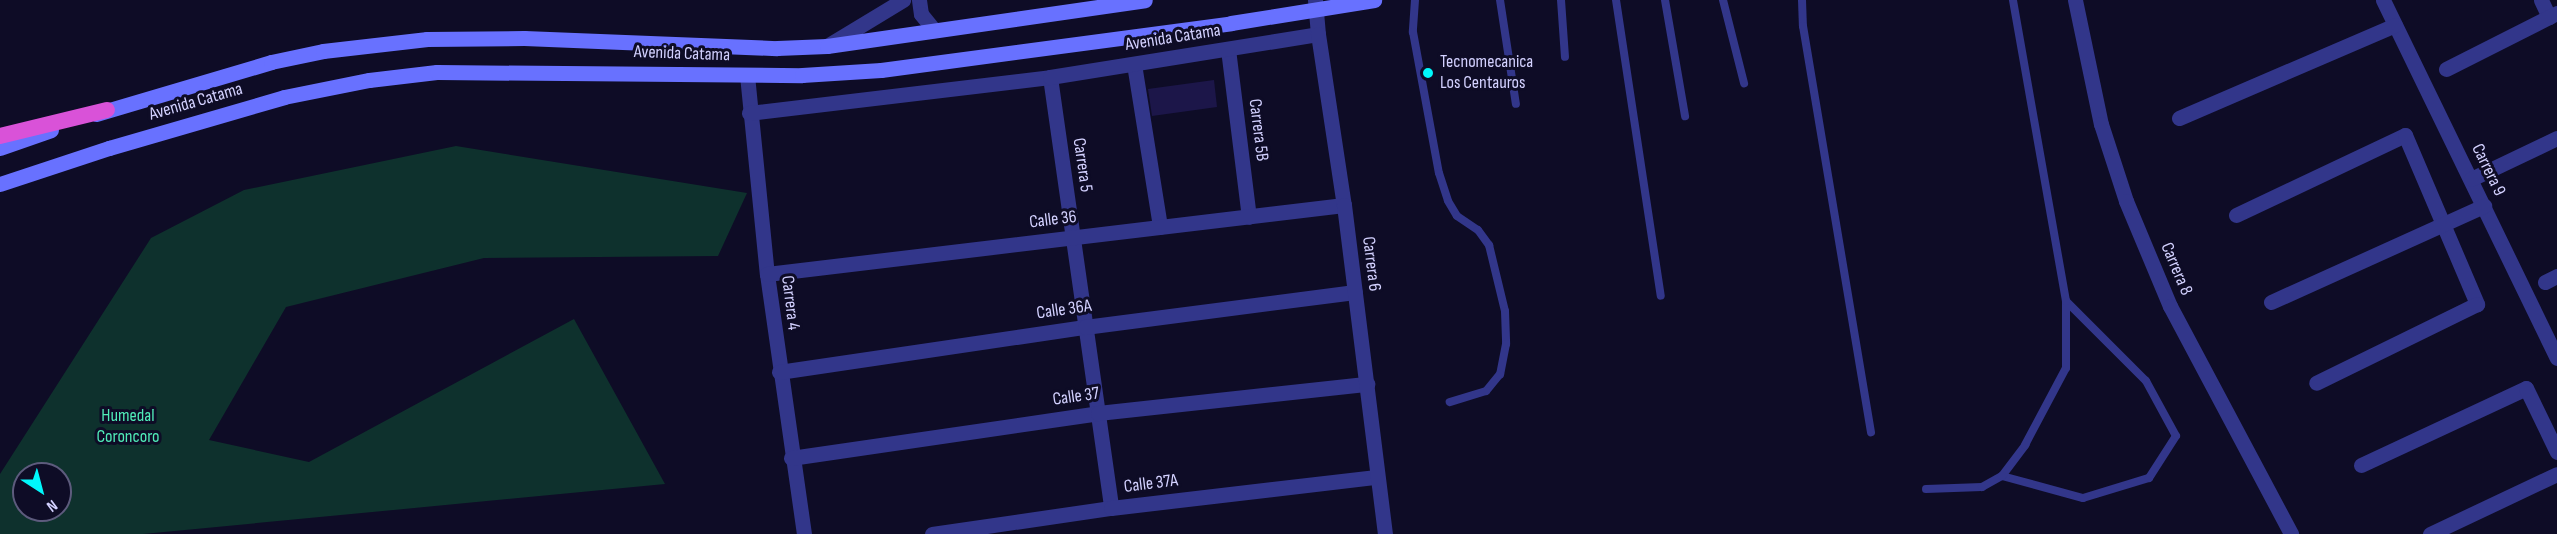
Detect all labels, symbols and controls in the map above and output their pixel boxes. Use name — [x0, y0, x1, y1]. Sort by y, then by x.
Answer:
street label: Avenida Catama — [1124, 20, 1222, 56]
street label: Avenida Catama — [634, 42, 730, 66]
place label: Tecnomecanica Los Centauros — [1440, 52, 1533, 94]
marker: Tecnomecanica Los Centauros — [1421, 66, 1435, 80]
street label: Avenida Catama — [147, 78, 245, 126]
street label: Carrera 5B — [1243, 98, 1273, 162]
street label: Carrera 5 — [1068, 137, 1096, 193]
street label: Carrera 9 — [2466, 140, 2510, 200]
street label: Calle 36 — [1028, 206, 1078, 234]
street label: Carrera 6 — [1357, 235, 1385, 293]
street label: Carrera 8 — [2155, 239, 2197, 299]
street label: Carrera 4 — [776, 274, 804, 332]
street label: Calle 36A — [1035, 295, 1093, 325]
street label: Calle 37 — [1051, 383, 1101, 411]
park label: Humedal Coroncoro — [96, 406, 160, 448]
north arrow — [12, 462, 72, 522]
street label: Calle 37A — [1123, 470, 1179, 498]
text: N — [43, 495, 61, 516]

